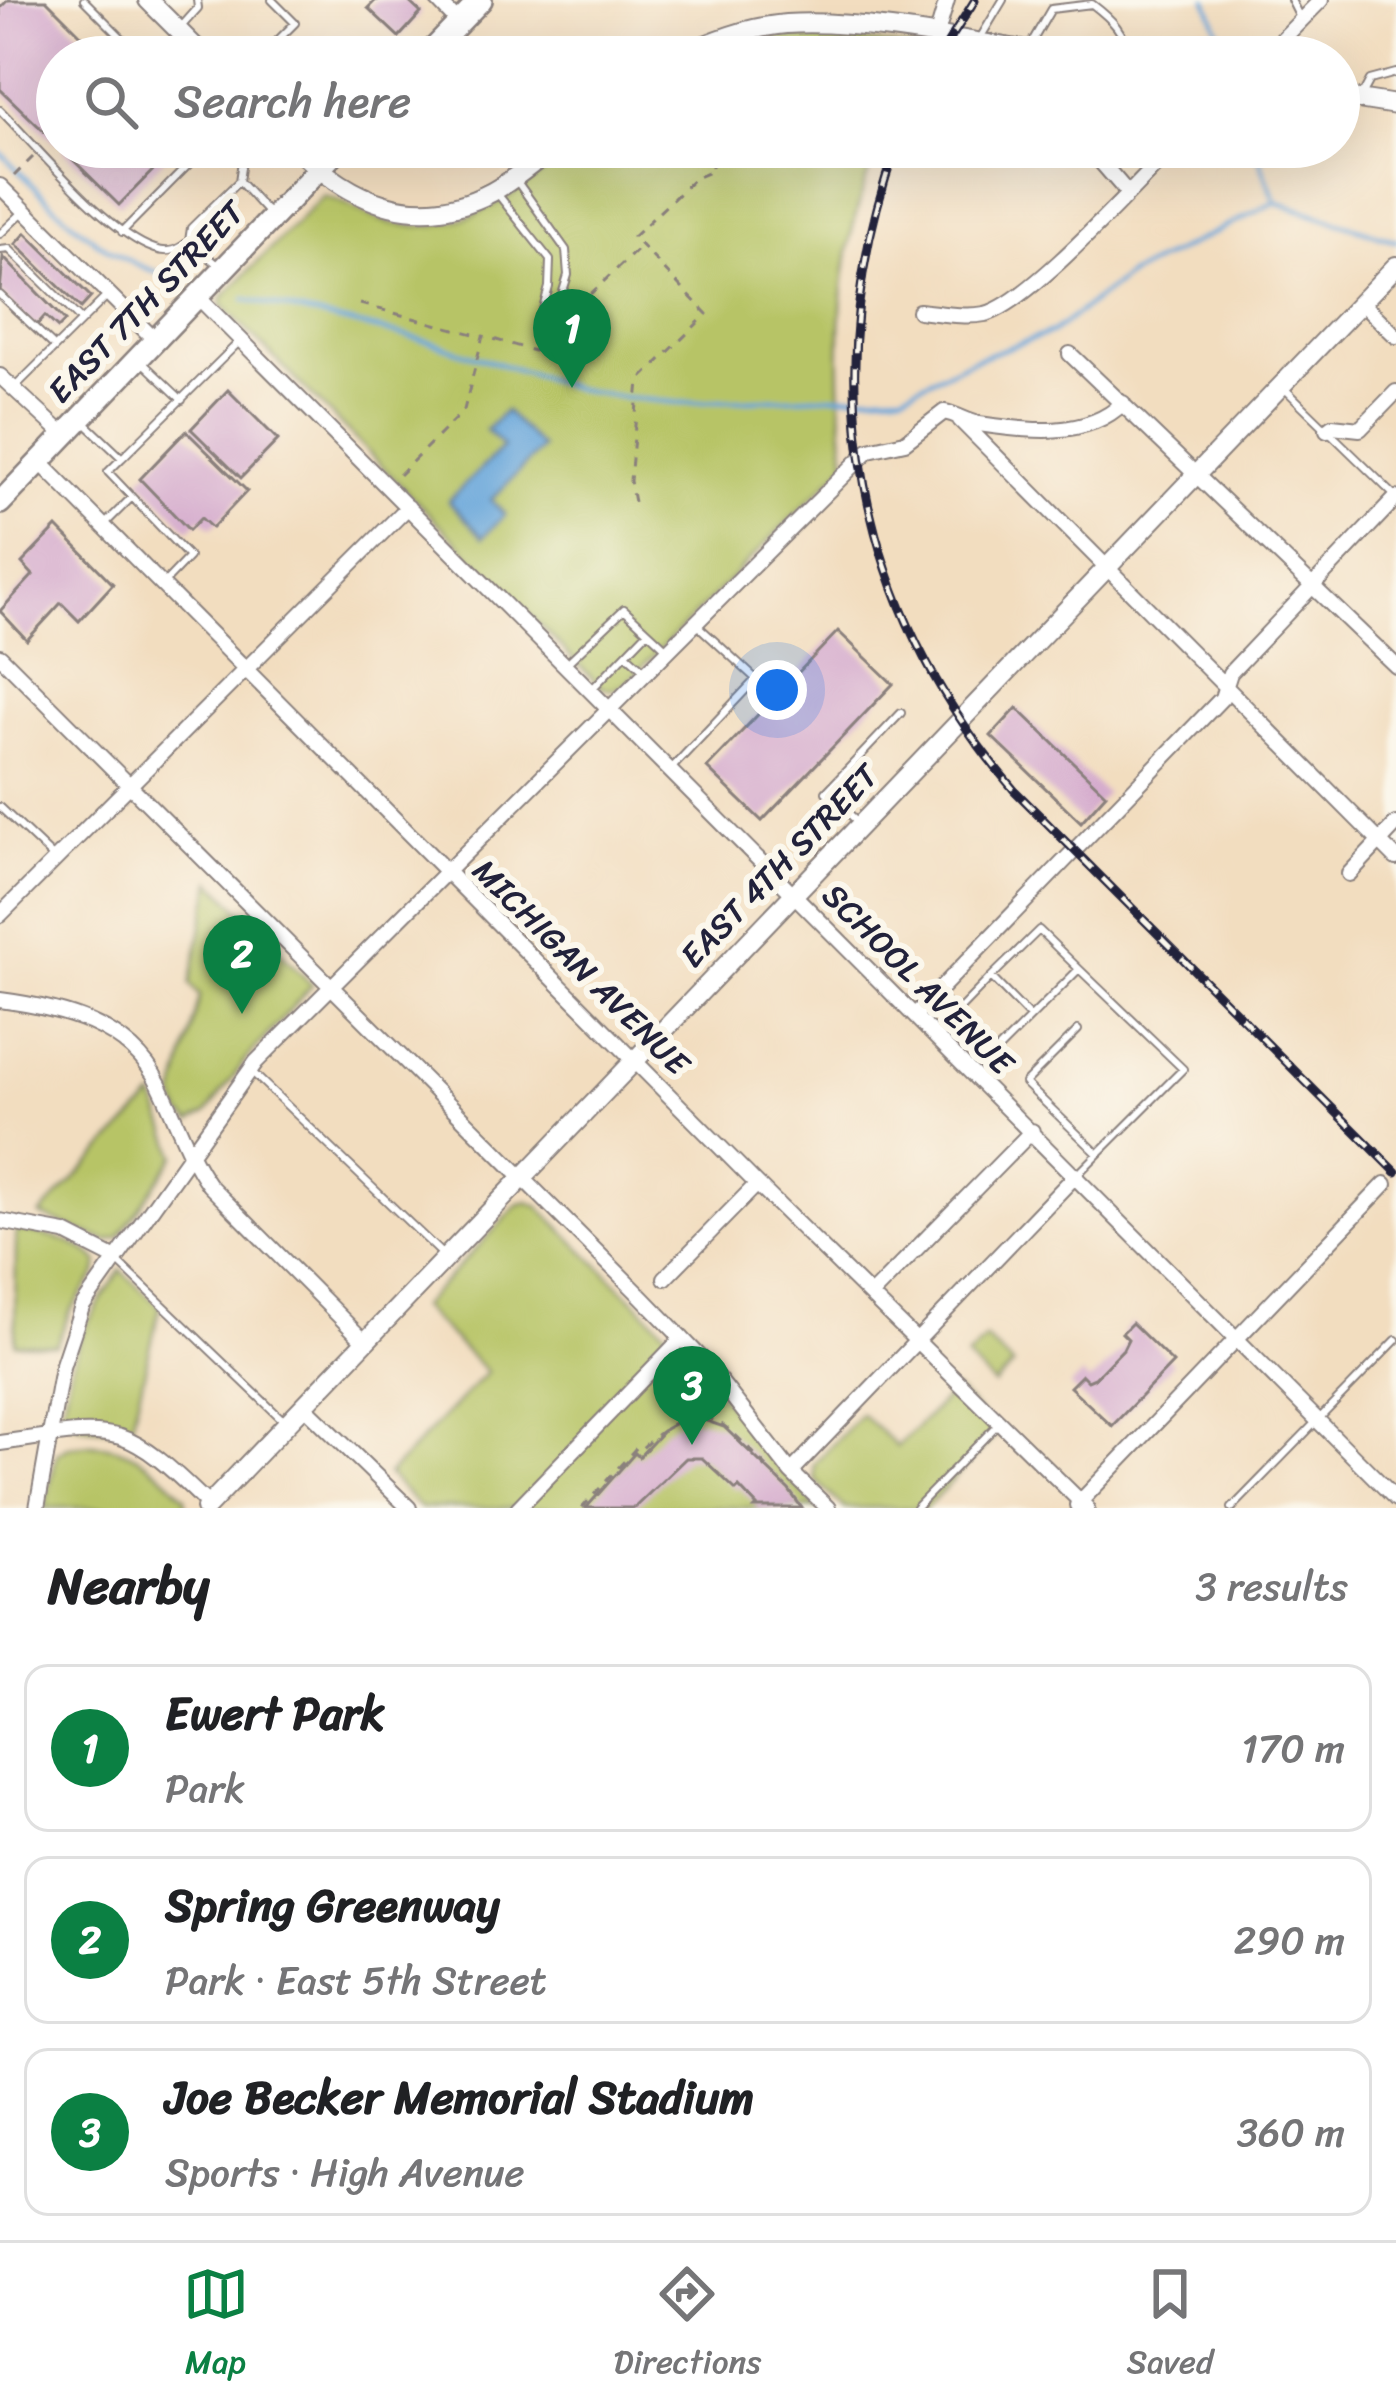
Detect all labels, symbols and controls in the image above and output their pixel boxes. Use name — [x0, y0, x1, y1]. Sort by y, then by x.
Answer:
search box — [36, 36, 1360, 168]
text: Search here — [174, 62, 411, 142]
icon: search — [78, 69, 144, 135]
street label: EAST 7TH STREET — [33, 185, 261, 417]
pin: 1 — [533, 289, 611, 388]
your location — [747, 660, 807, 720]
street label: EAST 4TH STREET — [665, 748, 894, 982]
street label: MICHIGAN AVENUE — [458, 844, 705, 1091]
street label: SCHOOL AVENUE — [808, 869, 1029, 1090]
pin: 2 — [203, 915, 281, 1014]
pin: 3 — [653, 1346, 731, 1445]
text: Nearby — [48, 1541, 209, 1631]
text: 3 results — [1195, 1552, 1348, 1621]
text: Ewert Park — [165, 1674, 385, 1754]
text: 1 — [82, 1714, 98, 1783]
text: 170 m — [1241, 1714, 1345, 1783]
text: Park — [165, 1754, 245, 1823]
text: Spring Greenway — [165, 1866, 500, 1946]
text: 2 — [79, 1906, 101, 1975]
text: 290 m — [1234, 1906, 1345, 1975]
text: Park · East 5th Street — [165, 1946, 547, 2015]
text: Joe Becker Memorial Stadium — [165, 2058, 754, 2138]
text: 3 — [79, 2098, 101, 2167]
text: 360 m — [1237, 2098, 1345, 2167]
text: Sports · High Avenue — [165, 2138, 525, 2207]
tab: Map — [183, 2261, 249, 2391]
tab: Directions — [614, 2261, 761, 2391]
tab: Saved — [1126, 2261, 1213, 2391]

